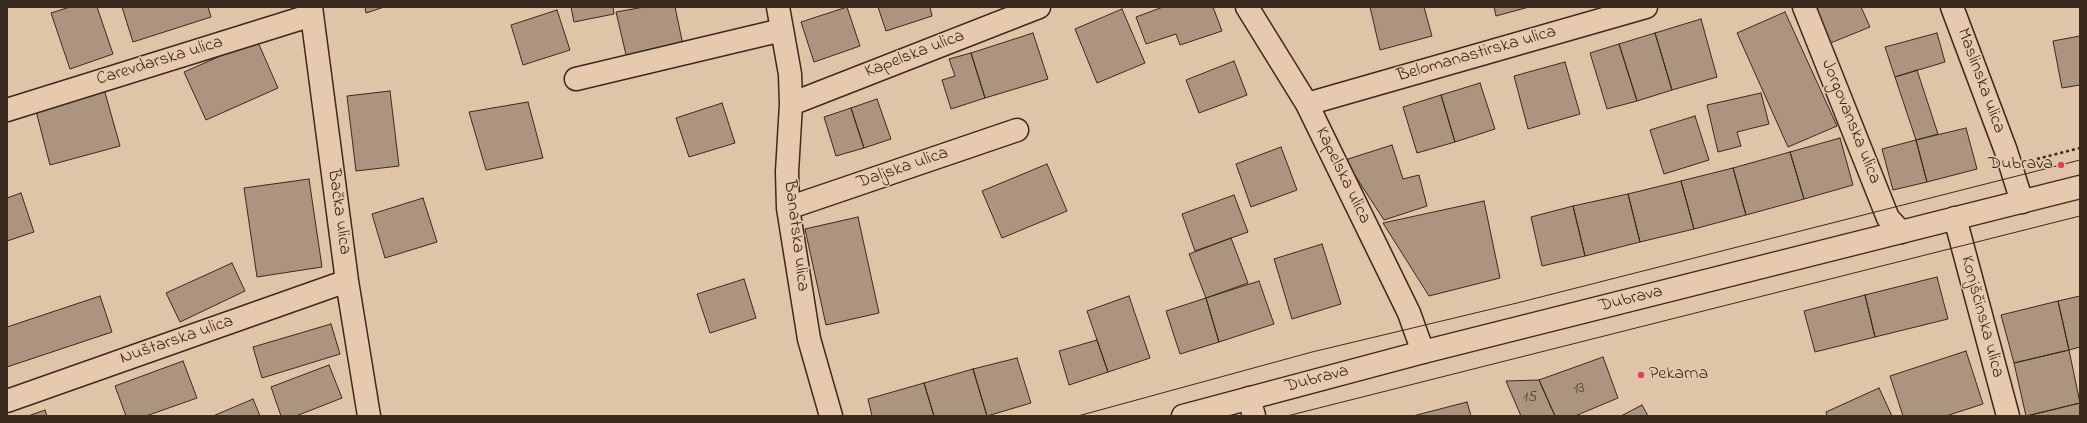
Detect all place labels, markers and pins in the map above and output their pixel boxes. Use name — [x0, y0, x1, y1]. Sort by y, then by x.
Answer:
place label: Dubrava — [1988, 154, 2053, 176]
marker: Dubrava — [2056, 160, 2066, 170]
place label: Pekarna — [1649, 364, 1708, 386]
marker: Pekarna — [1636, 370, 1646, 380]

